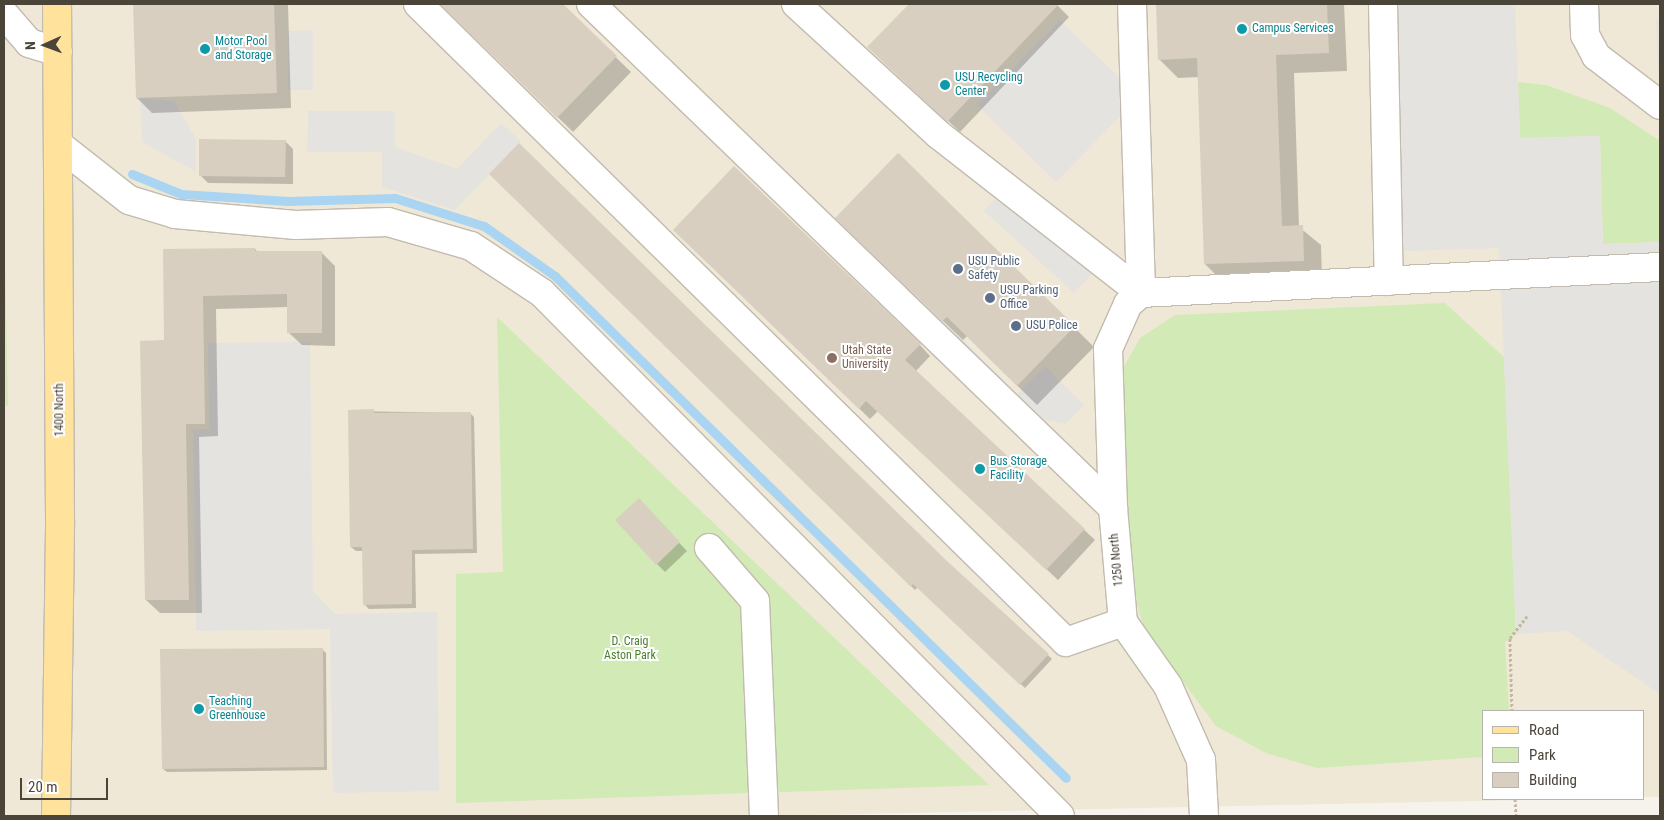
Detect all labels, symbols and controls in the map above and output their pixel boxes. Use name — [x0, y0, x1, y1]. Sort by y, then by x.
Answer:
north arrow — [20, 20, 70, 70]
place label: Campus Services — [1252, 22, 1334, 36]
marker: Campus Services — [1236, 23, 1248, 35]
place label: Motor Pool and Storage — [215, 35, 272, 63]
text: N — [22, 41, 38, 50]
marker: Motor Pool and Storage — [199, 43, 211, 55]
place label: USU Recycling Center — [955, 71, 1023, 99]
marker: USU Recycling Center — [939, 79, 951, 91]
place label: USU Public Safety — [968, 255, 1020, 283]
marker: USU Public Safety — [952, 263, 964, 275]
place label: USU Parking Office — [1000, 284, 1058, 312]
marker: USU Parking Office — [984, 292, 996, 304]
place label: USU Police — [1026, 319, 1078, 333]
marker: USU Police — [1010, 320, 1022, 332]
place label: Utah State University — [842, 344, 891, 372]
marker: Utah State University — [826, 352, 838, 364]
street label: 1400 North — [53, 383, 67, 437]
place label: Bus Storage Facility — [990, 455, 1047, 483]
marker: Bus Storage Facility — [974, 463, 986, 475]
street label: 1250 North — [1108, 533, 1126, 587]
park label: D. Craig Aston Park — [604, 635, 656, 663]
place label: Teaching Greenhouse — [209, 695, 265, 723]
marker: Teaching Greenhouse — [193, 703, 205, 715]
legend — [1482, 710, 1644, 800]
text: Road — [1529, 721, 1559, 739]
text: Park — [1529, 746, 1556, 764]
scale bar — [22, 768, 110, 800]
text: Building — [1529, 771, 1577, 789]
text: 20 m — [28, 778, 58, 796]

